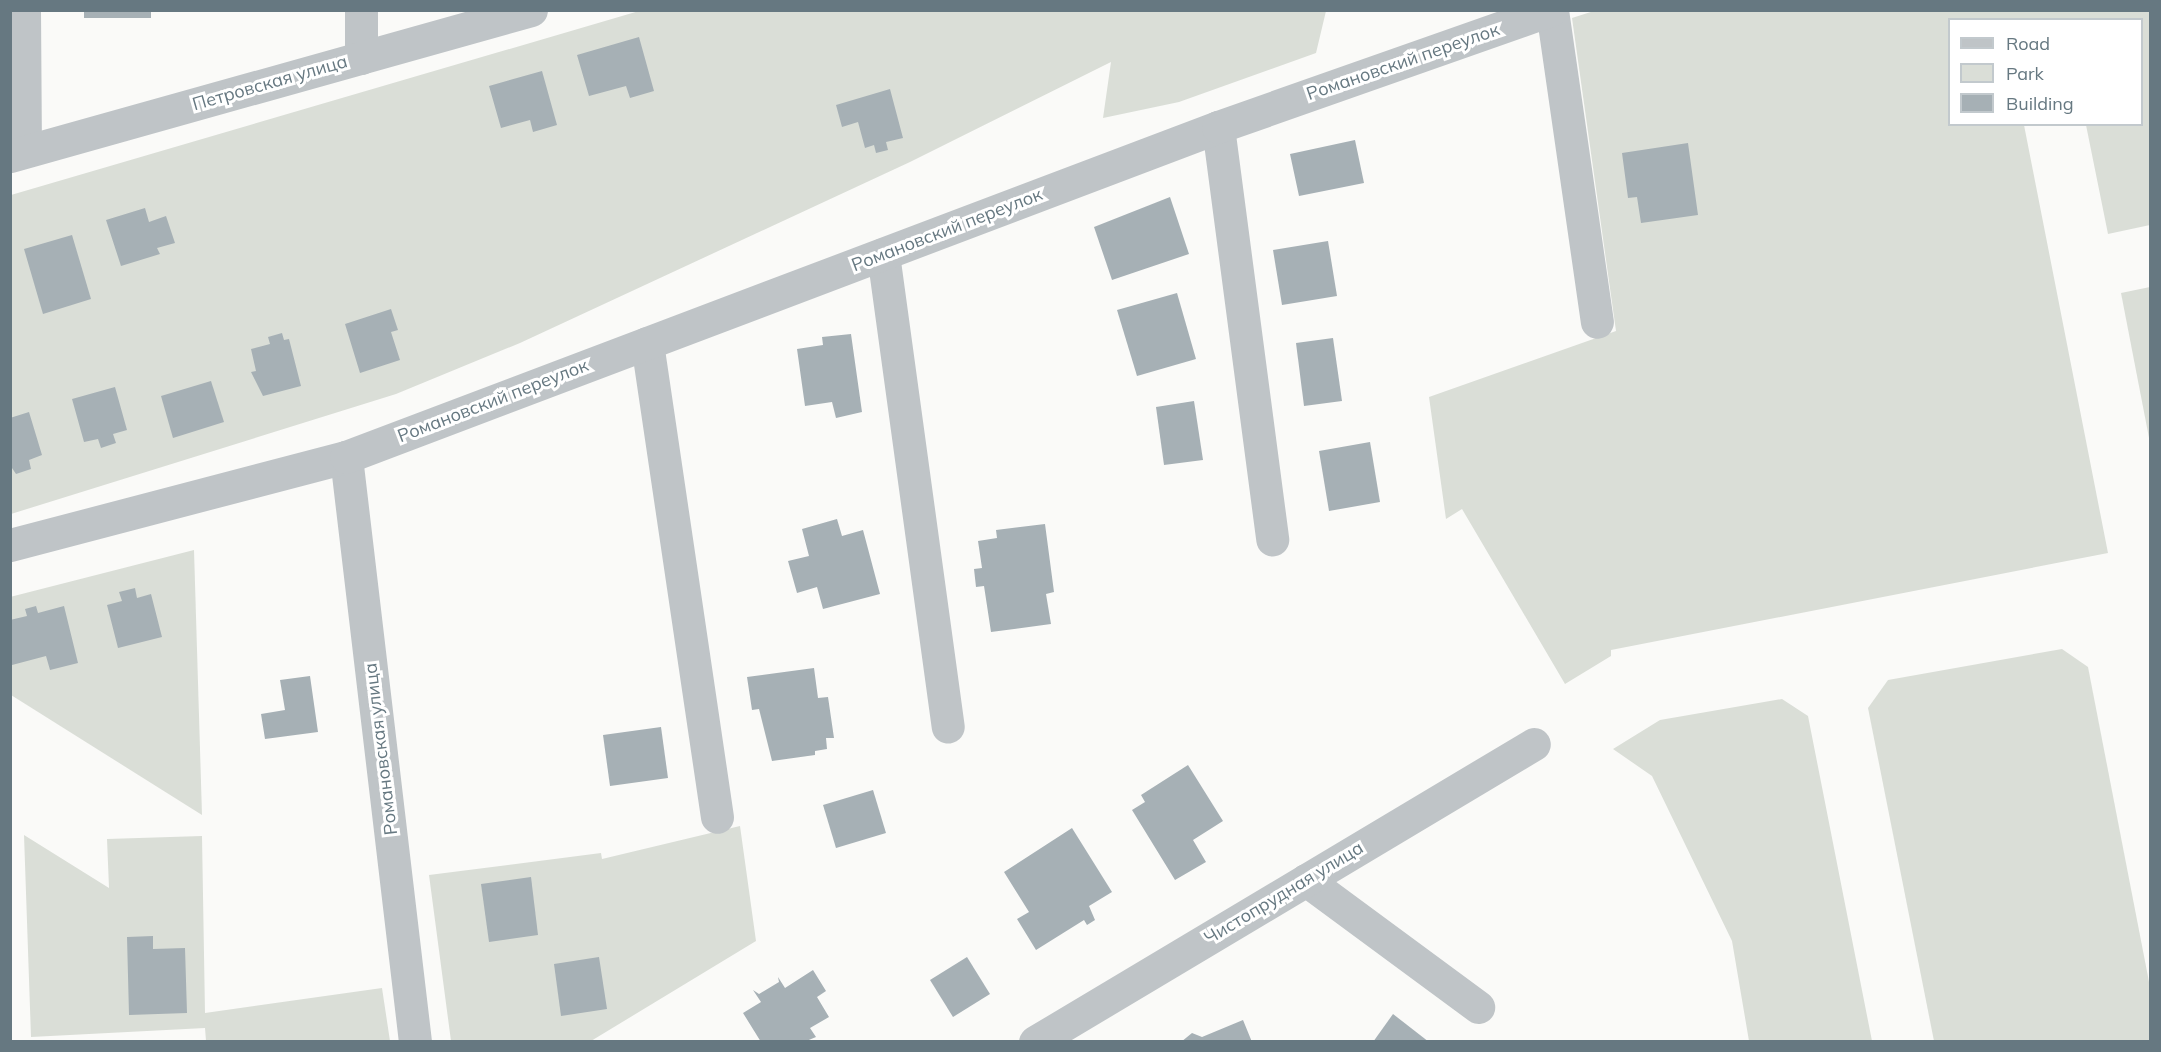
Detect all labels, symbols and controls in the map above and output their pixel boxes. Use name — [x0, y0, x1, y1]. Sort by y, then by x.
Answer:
legend — [1948, 18, 2143, 126]
street label: Романовский переулок — [1304, 19, 1502, 105]
text: Road — [2006, 32, 2050, 55]
street label: Петровская улица — [190, 51, 350, 115]
text: Park — [2006, 62, 2044, 85]
text: Building — [2006, 92, 2074, 115]
street label: Романовский переулок — [849, 184, 1045, 276]
street label: Романовский переулок — [395, 355, 591, 447]
street label: Романовская улица — [360, 662, 402, 836]
street label: Чистопрудная улица — [1201, 837, 1367, 949]

